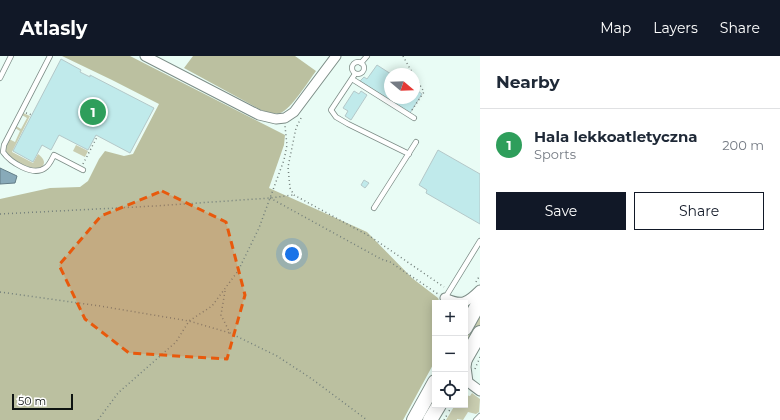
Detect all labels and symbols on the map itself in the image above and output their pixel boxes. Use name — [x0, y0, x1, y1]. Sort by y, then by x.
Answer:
north arrow — [384, 68, 420, 104]
pin: 1 — [80, 97, 106, 127]
your location — [282, 244, 302, 264]
scale bar — [12, 392, 73, 411]

